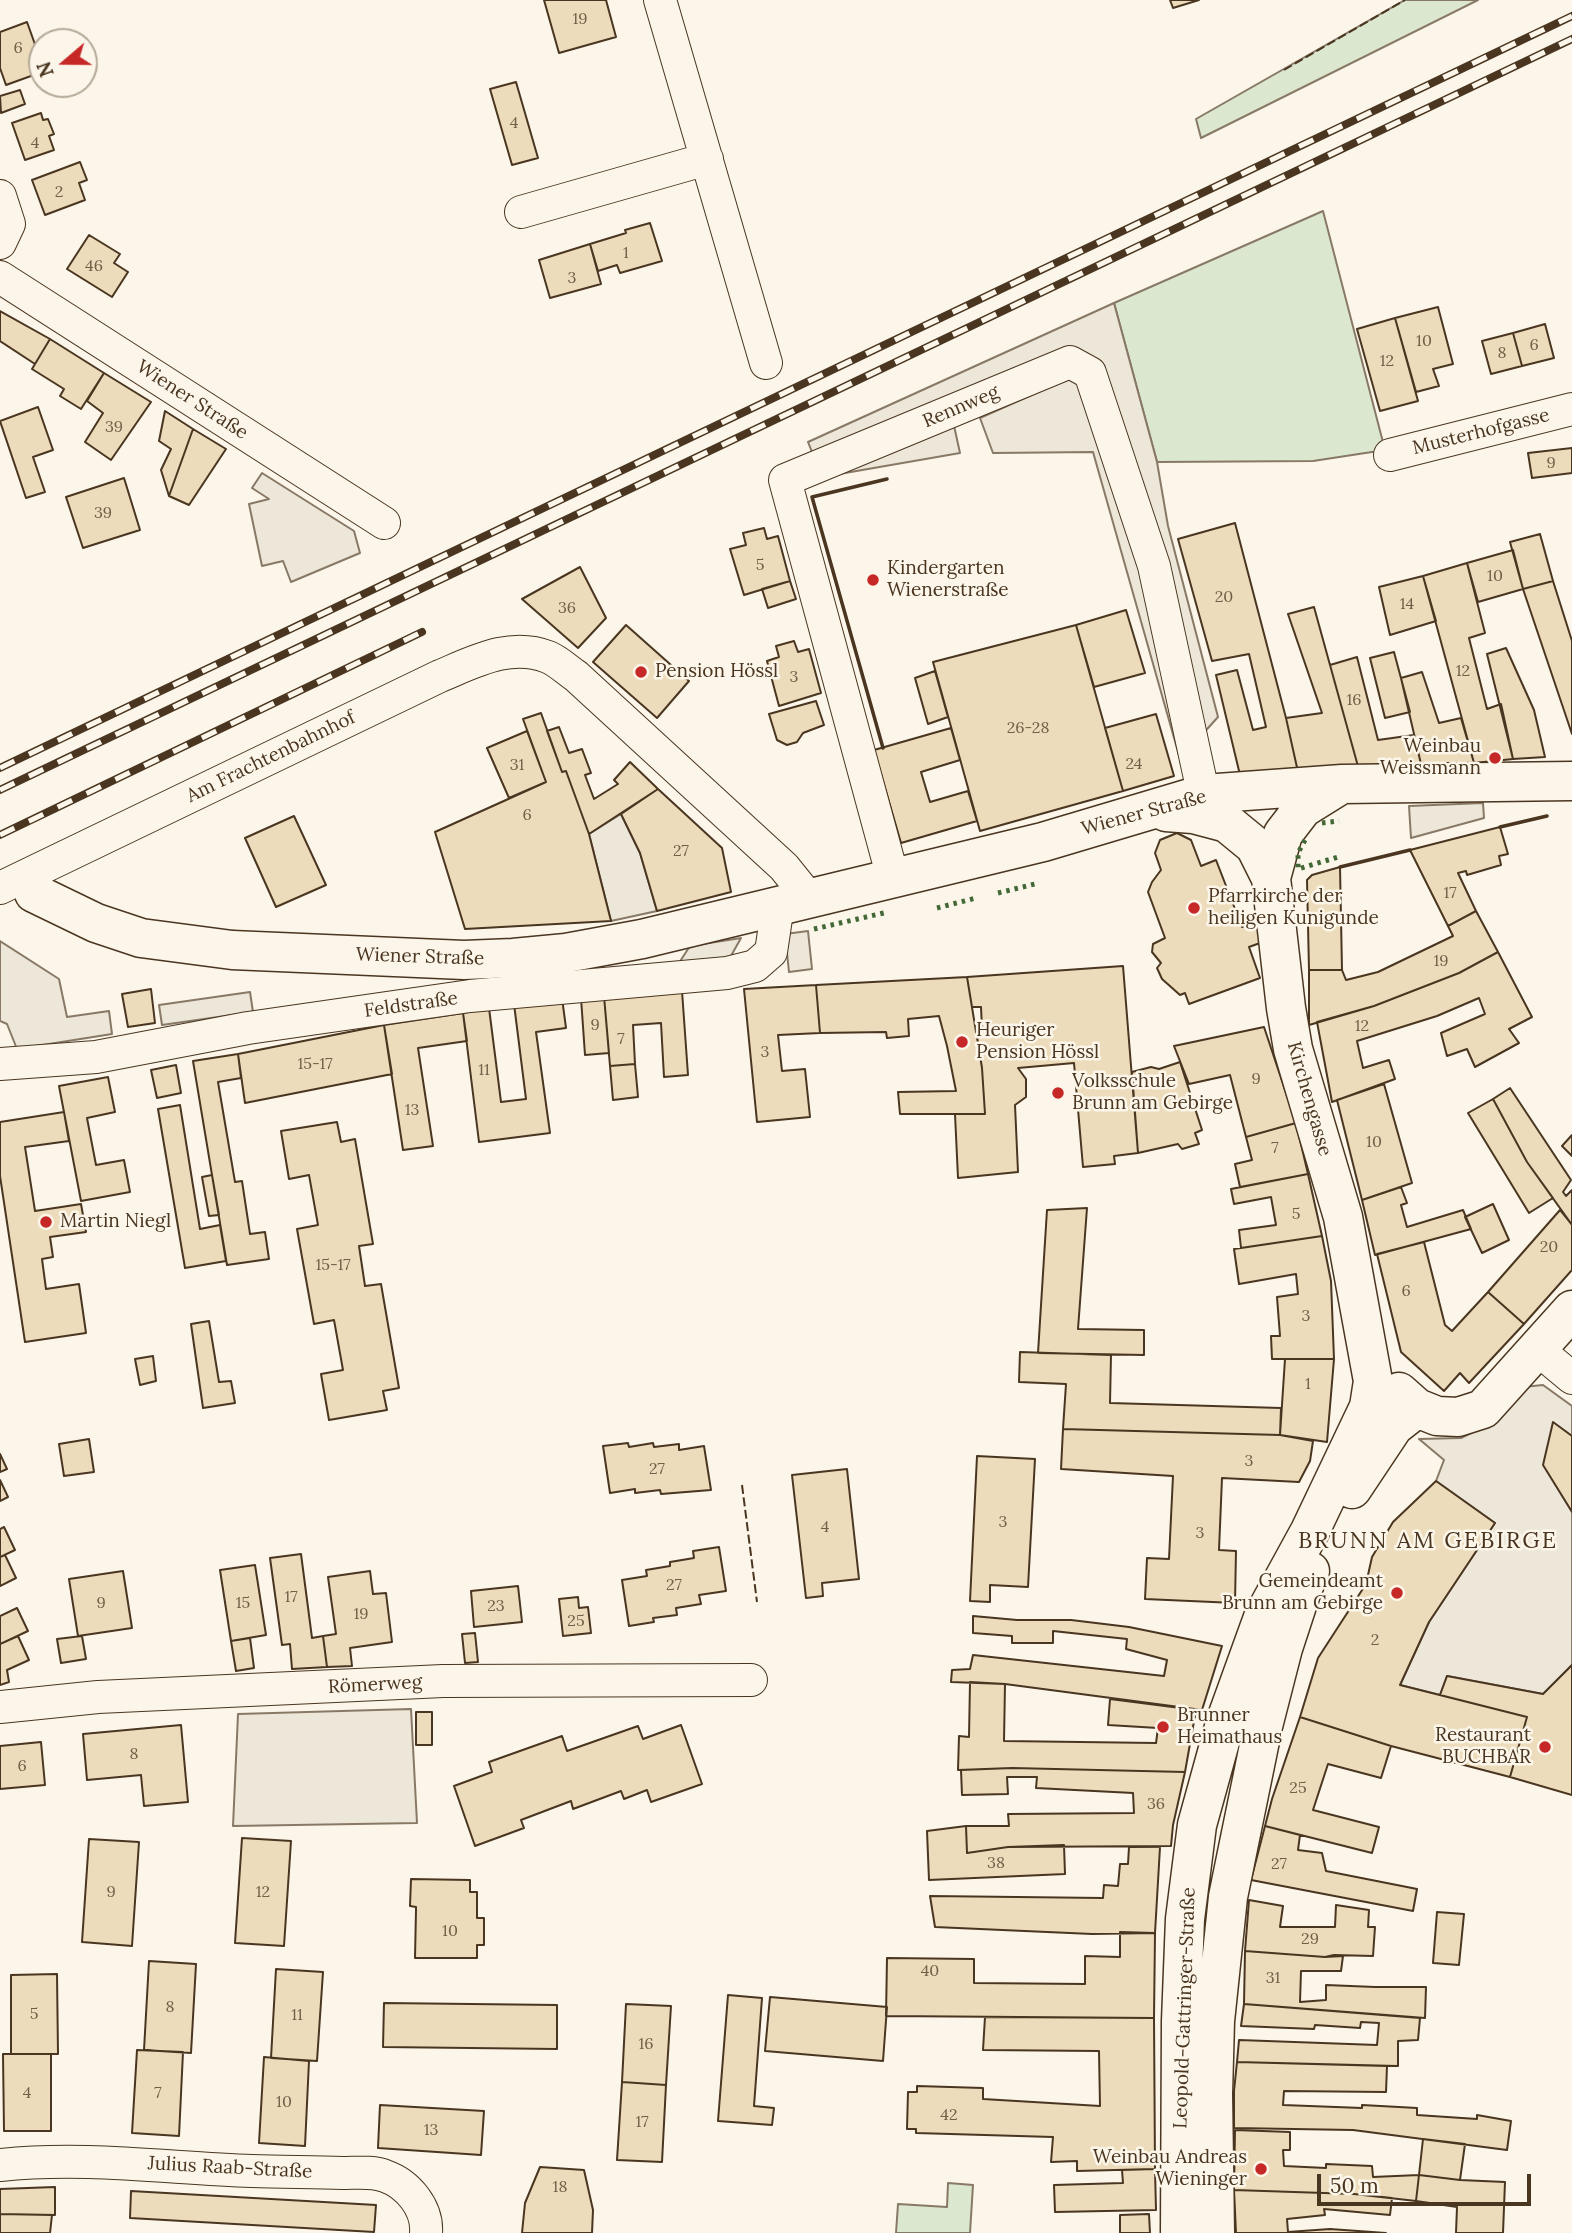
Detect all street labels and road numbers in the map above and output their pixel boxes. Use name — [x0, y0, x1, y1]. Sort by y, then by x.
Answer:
street label: Wiener Straße — [132, 355, 252, 445]
street label: Rennweg — [919, 381, 1003, 433]
street label: Musterhofgasse — [1410, 404, 1552, 460]
street label: Am Frachtenbahnhof — [183, 706, 359, 808]
street label: Wiener Straße — [1079, 785, 1209, 841]
street label: Wiener Straße — [355, 943, 485, 971]
street label: Feldstraße — [363, 987, 459, 1023]
street label: Kirchengasse — [1282, 1039, 1336, 1159]
street label: Römerweg — [327, 1671, 423, 1699]
street label: Leopold-Gattringer-Straße — [1169, 1887, 1201, 2129]
street label: Julius Raab-Straße — [147, 2152, 313, 2184]

